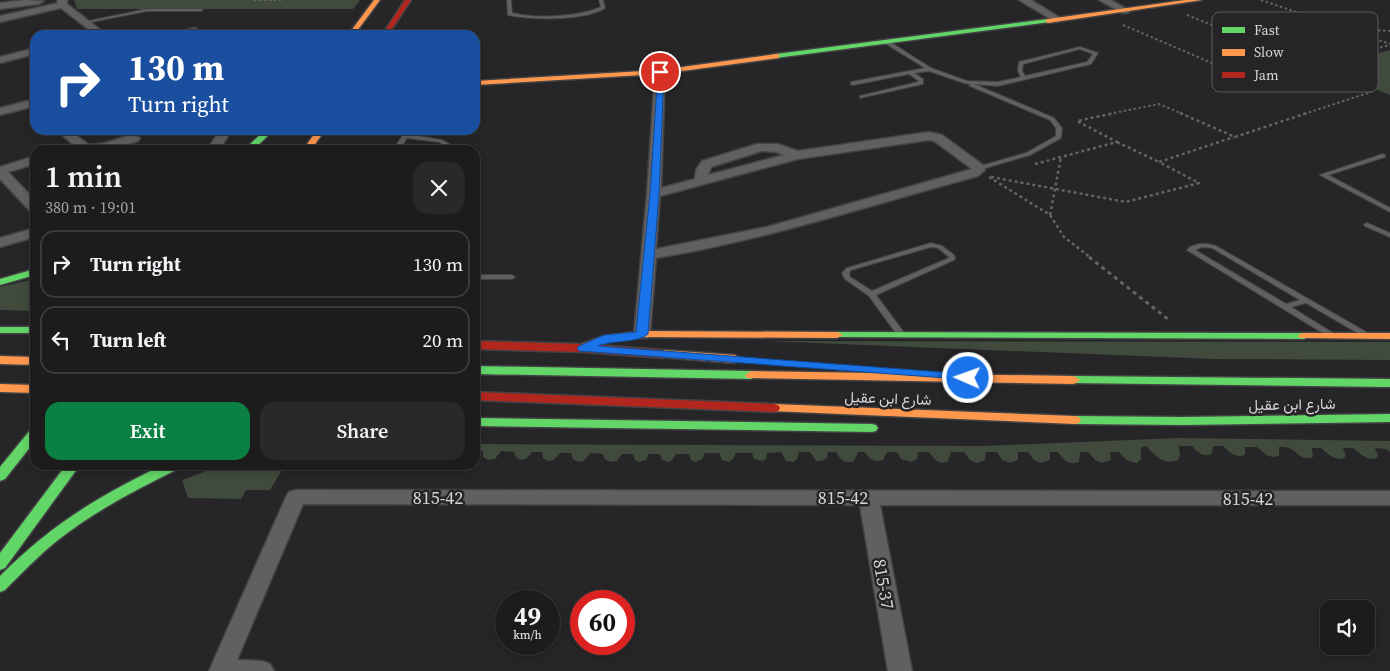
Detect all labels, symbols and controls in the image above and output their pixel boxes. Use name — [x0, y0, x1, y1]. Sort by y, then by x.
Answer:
legend — [1212, 12, 1378, 92]
text: Fast — [1254, 20, 1280, 40]
text: Slow — [1254, 42, 1284, 62]
text: 130 m — [128, 44, 224, 92]
icon: right — [45, 50, 110, 115]
pin — [639, 51, 681, 93]
icon: arrive — [646, 58, 674, 86]
text: Jam — [1253, 65, 1279, 85]
text: Turn right — [128, 89, 229, 119]
text: 1 min — [45, 156, 122, 197]
button: close — [413, 162, 465, 214]
text: 380 m · 19:01 — [45, 196, 136, 218]
icon: right — [47, 250, 75, 278]
text: Turn right — [90, 251, 181, 277]
text: 130 m — [413, 251, 463, 277]
icon: left — [47, 326, 75, 354]
text: Turn left — [90, 327, 166, 353]
text: 20 m — [422, 327, 463, 353]
position arrow — [941, 351, 993, 403]
street label: شارع ابن عقيل — [844, 386, 932, 411]
street label: شارع ابن عقيل — [1248, 393, 1336, 416]
button: Exit — [45, 402, 250, 460]
button: Share — [260, 402, 465, 460]
street label: 815-42 — [413, 485, 463, 510]
street label: 815-42 — [818, 485, 868, 510]
street label: 815-42 — [1223, 486, 1273, 511]
street label: 815-37 — [867, 557, 901, 611]
speed limit sign: 60 — [570, 590, 635, 655]
text: 49 — [514, 599, 541, 633]
map controls — [1320, 600, 1375, 655]
button: sound — [1320, 600, 1375, 655]
text: km/h — [513, 627, 542, 643]

